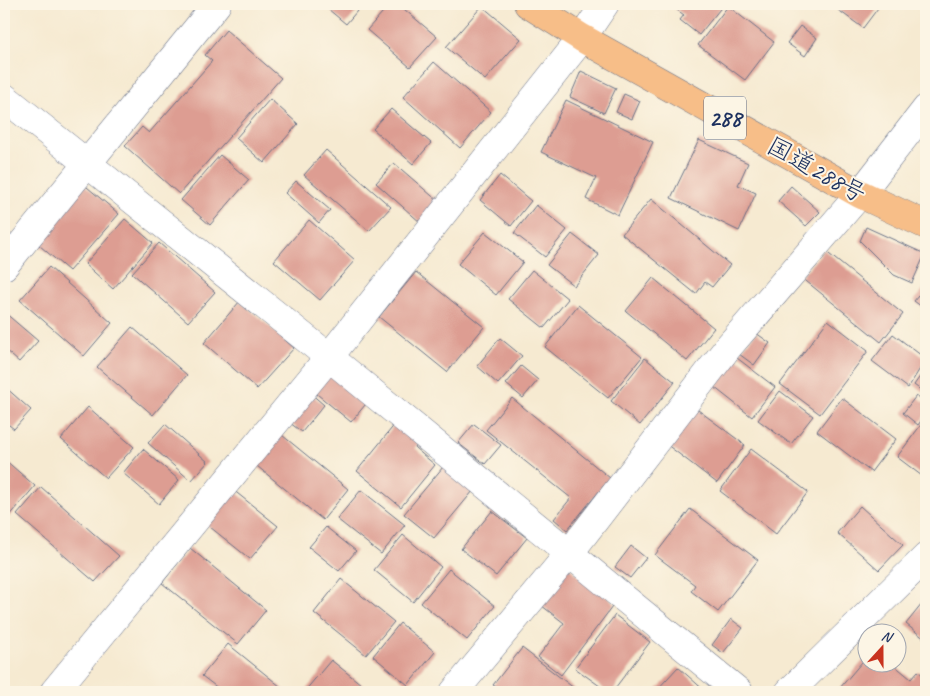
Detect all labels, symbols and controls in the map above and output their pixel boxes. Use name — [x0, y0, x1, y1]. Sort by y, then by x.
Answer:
road number: 288 — [704, 96, 746, 140]
street label: 国道288号 — [761, 130, 872, 210]
north arrow — [858, 624, 908, 674]
text: N — [879, 627, 896, 647]

